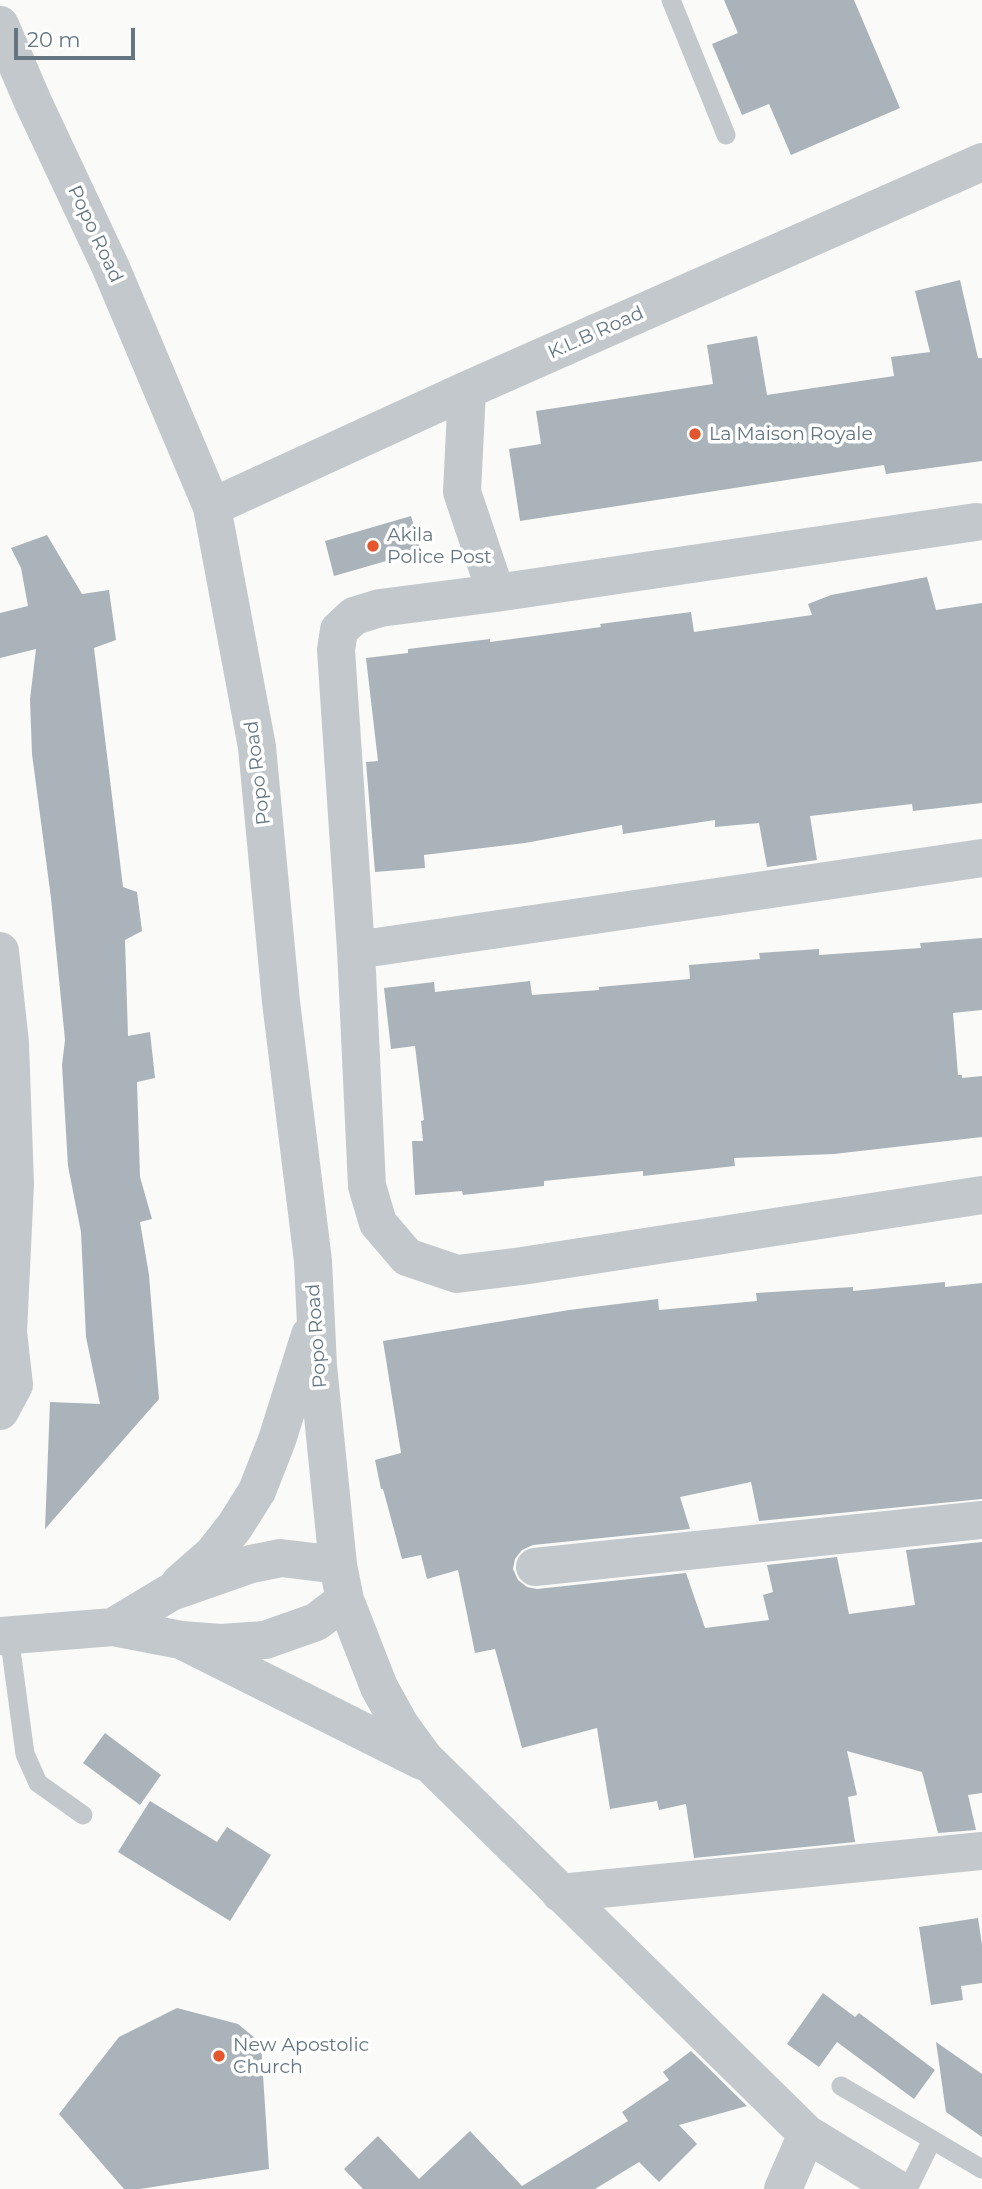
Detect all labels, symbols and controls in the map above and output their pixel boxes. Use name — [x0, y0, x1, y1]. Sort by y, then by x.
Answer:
scale bar — [18, 14, 138, 58]
text: 20 m — [27, 27, 81, 52]
street label: Popo Road — [63, 182, 127, 286]
street label: K.L.B Road — [545, 302, 647, 364]
place label: La Maison Royale — [709, 423, 873, 445]
marker: La Maison Royale — [687, 426, 703, 442]
place label: Akila Police Post — [387, 524, 492, 568]
marker: Akila Police Post — [365, 538, 381, 554]
street label: Popo Road — [240, 720, 276, 826]
street label: Popo Road — [302, 1283, 332, 1389]
place label: New Apostolic Church — [233, 2034, 369, 2078]
marker: New Apostolic Church — [211, 2048, 227, 2064]

